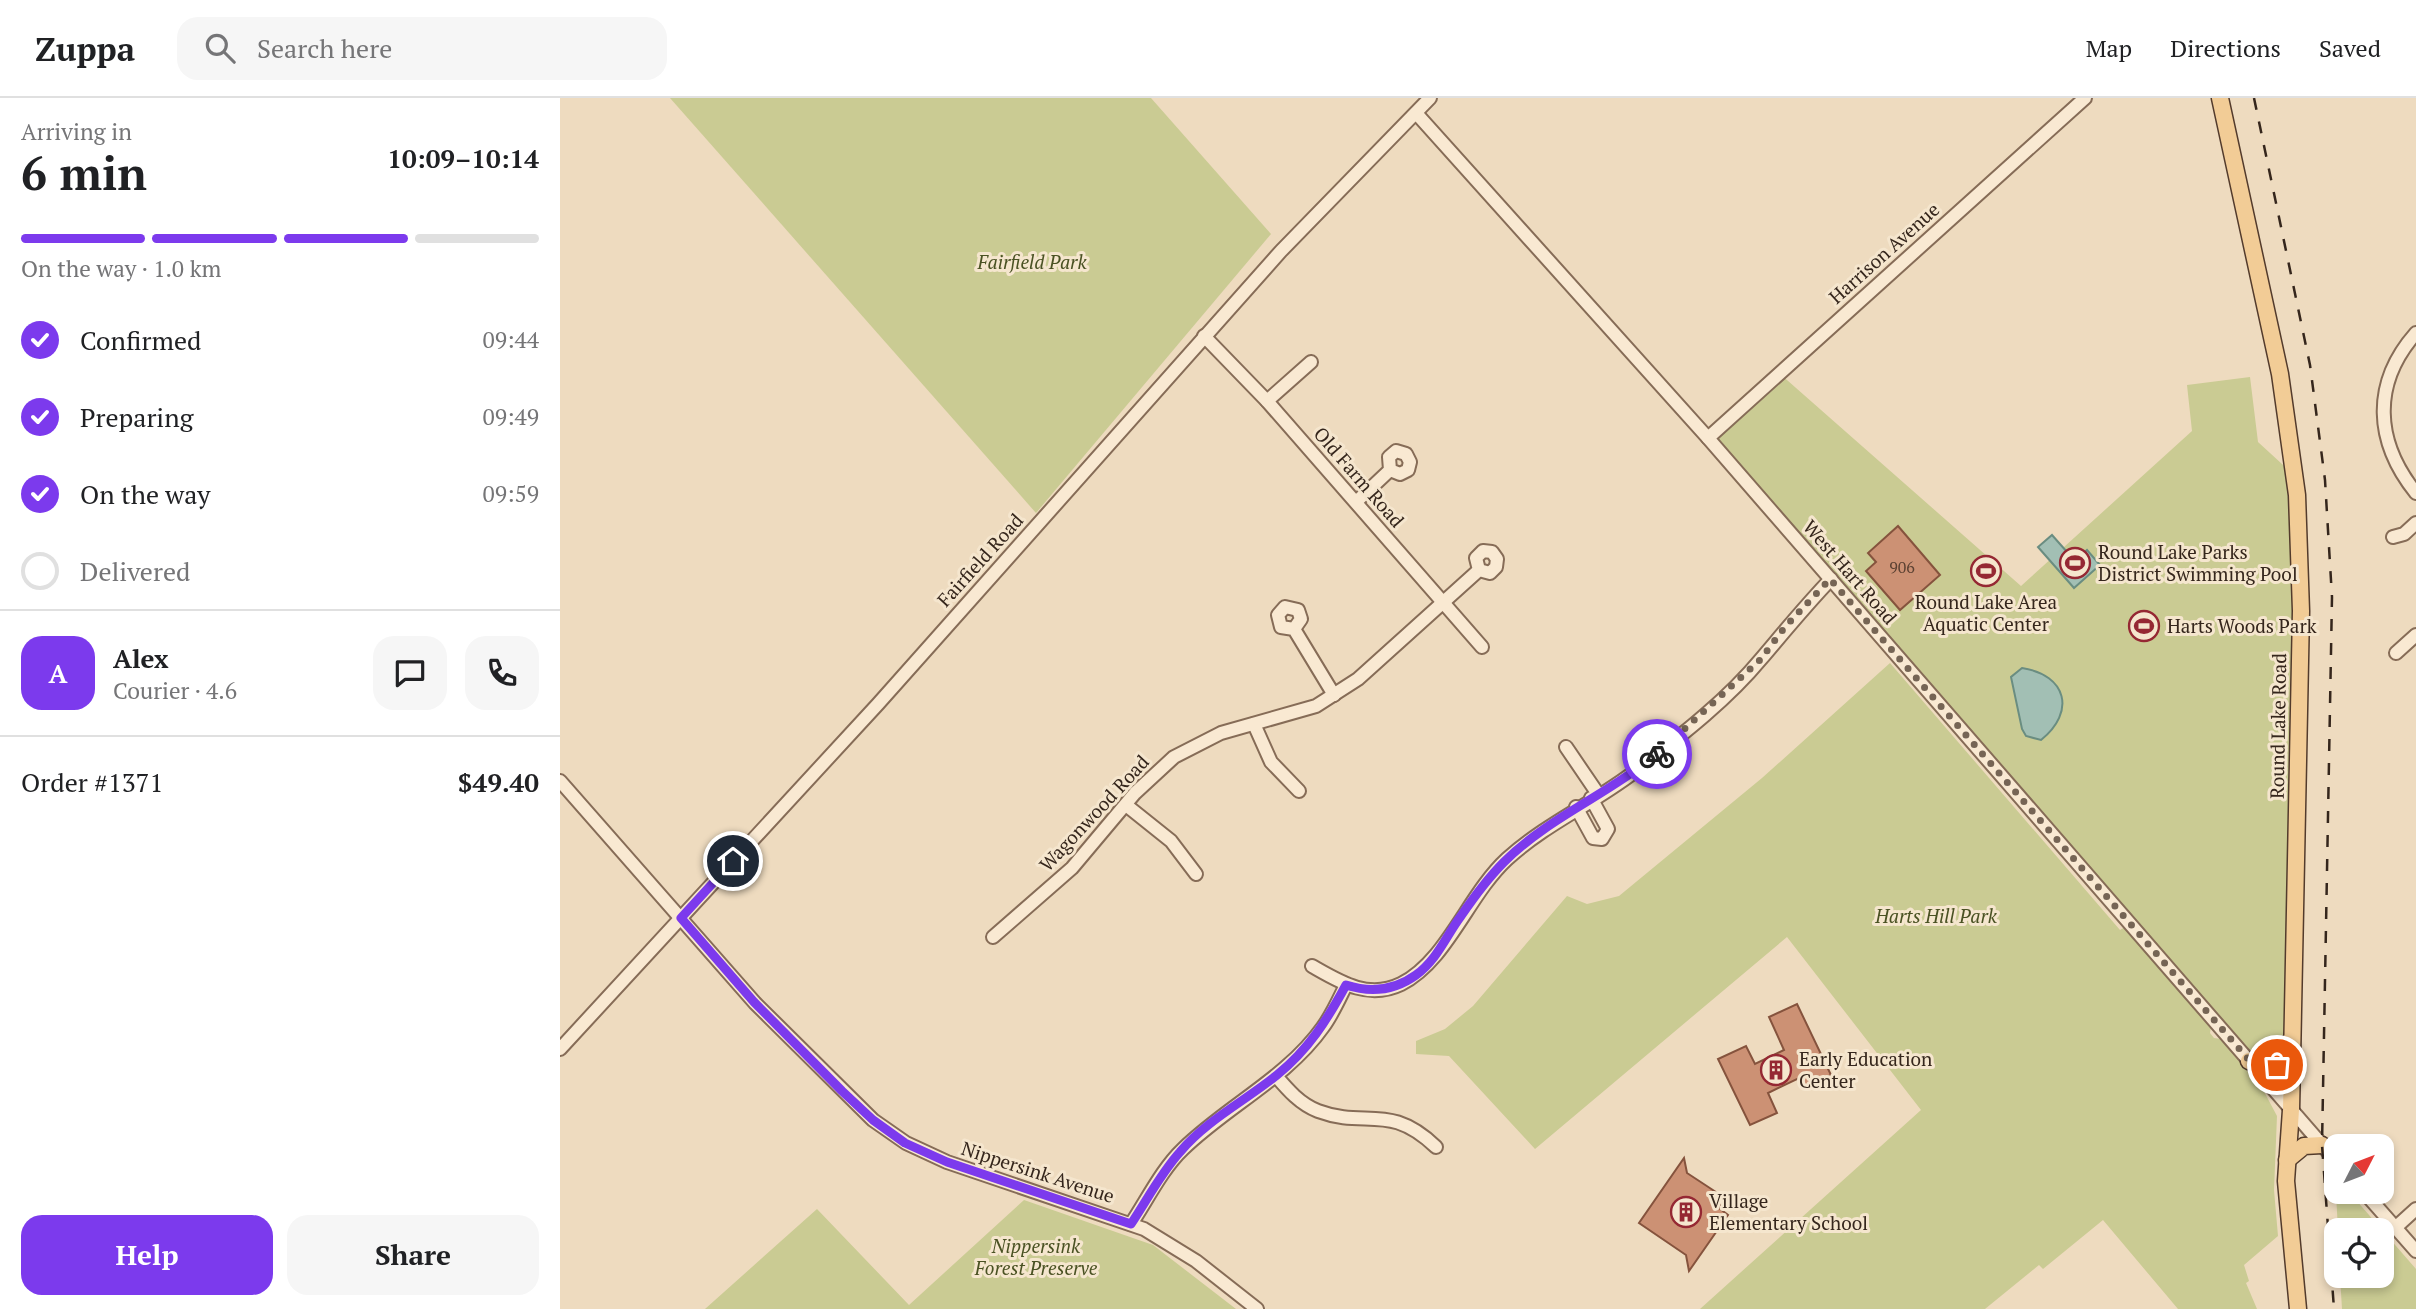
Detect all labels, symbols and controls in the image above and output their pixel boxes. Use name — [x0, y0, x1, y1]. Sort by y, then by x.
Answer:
search box — [177, 17, 667, 80]
text: Zuppa — [35, 27, 135, 70]
icon: search — [201, 29, 239, 67]
text: Search here — [257, 31, 392, 65]
text: Map — [2086, 32, 2132, 64]
text: Directions — [2170, 32, 2281, 64]
text: Saved — [2319, 32, 2381, 64]
text: Arriving in — [21, 116, 132, 147]
text: 10:09–10:14 — [387, 141, 539, 175]
text: 6 min — [21, 142, 147, 203]
street label: Harrison Avenue — [1823, 196, 1944, 309]
park label: Fairfield Park — [976, 249, 1087, 274]
text: On the way · 1.0 km — [21, 253, 221, 284]
icon: check — [21, 321, 59, 359]
text: Confirmed — [80, 323, 201, 357]
text: 09:44 — [482, 324, 539, 355]
icon: check — [21, 398, 59, 436]
text: Preparing — [80, 400, 193, 434]
text: 09:49 — [482, 401, 539, 432]
street label: Old Farm Road — [1309, 421, 1410, 533]
icon: check — [21, 475, 59, 513]
text: On the way — [80, 477, 211, 511]
text: 09:59 — [482, 478, 539, 509]
street label: Fairfield Road — [931, 507, 1028, 612]
street label: West Hart Road — [1798, 514, 1903, 630]
place label: Round Lake Parks District Swimming Pool — [2098, 539, 2298, 586]
sports icon: Round Lake Parks District Swimming Pool — [2058, 546, 2092, 580]
text: Delivered — [80, 554, 190, 588]
sports icon: Round Lake Area Aquatic Center — [1969, 554, 2003, 588]
house number: 906 — [1889, 556, 1915, 578]
place label: Round Lake Area Aquatic Center — [1915, 589, 2058, 636]
sports icon: Harts Woods Park — [2127, 609, 2161, 643]
place label: Harts Woods Park — [2167, 613, 2317, 638]
button: chat — [373, 636, 447, 710]
button: phone — [465, 636, 539, 710]
text: Alex — [113, 641, 169, 675]
street label: Round Lake Road — [2264, 652, 2291, 799]
text: A — [49, 656, 67, 690]
text: Courier · 4.6 — [113, 675, 237, 706]
courier — [1622, 719, 1692, 789]
icon: bike — [1638, 735, 1676, 773]
street label: Wagonwood Road — [1033, 749, 1154, 876]
text: Order #1371 — [21, 765, 163, 799]
text: $49.40 — [458, 765, 539, 799]
pin — [703, 831, 763, 891]
icon: home — [714, 842, 752, 880]
park label: Harts Hill Park — [1874, 903, 1998, 928]
pin — [2247, 1035, 2307, 1095]
place label: Early Education Center — [1799, 1046, 1932, 1093]
icon: bag — [2258, 1046, 2296, 1084]
building icon: Early Education Center — [1759, 1053, 1793, 1087]
north arrow — [2324, 1134, 2394, 1204]
map controls — [2324, 1134, 2394, 1288]
street label: Nippersink Avenue — [958, 1135, 1118, 1208]
place label: Village Elementary School — [1709, 1188, 1868, 1235]
building icon: Village Elementary School — [1669, 1195, 1703, 1229]
button: Help — [21, 1215, 273, 1295]
button: Share — [287, 1215, 539, 1295]
button: locate — [2324, 1218, 2394, 1288]
park label: Nippersink Forest Preserve — [974, 1233, 1098, 1280]

